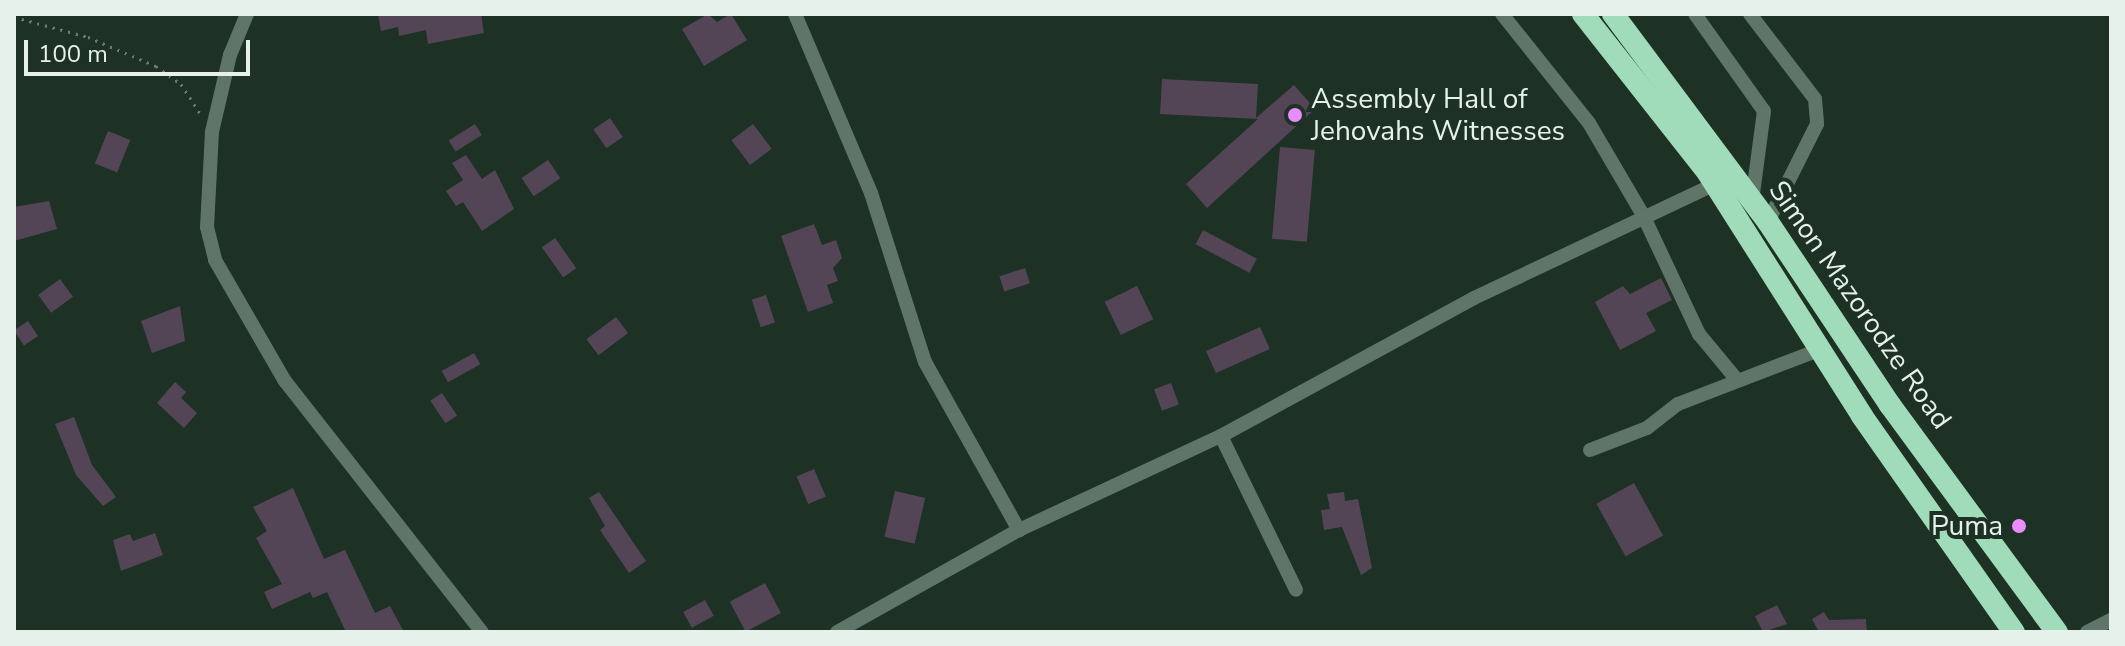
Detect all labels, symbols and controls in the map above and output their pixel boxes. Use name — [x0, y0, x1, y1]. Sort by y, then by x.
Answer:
scale bar — [28, 24, 254, 74]
text: 100 m — [38, 38, 108, 70]
place label: Assembly Hall of Jehovahs Witnesses — [1311, 82, 1565, 148]
marker: Assembly Hall of Jehovahs Witnesses — [1286, 106, 1304, 124]
street label: Simon Mazorodze Road — [1762, 175, 1958, 435]
place label: Puma — [1931, 509, 2003, 543]
marker: Puma — [2010, 517, 2028, 535]

